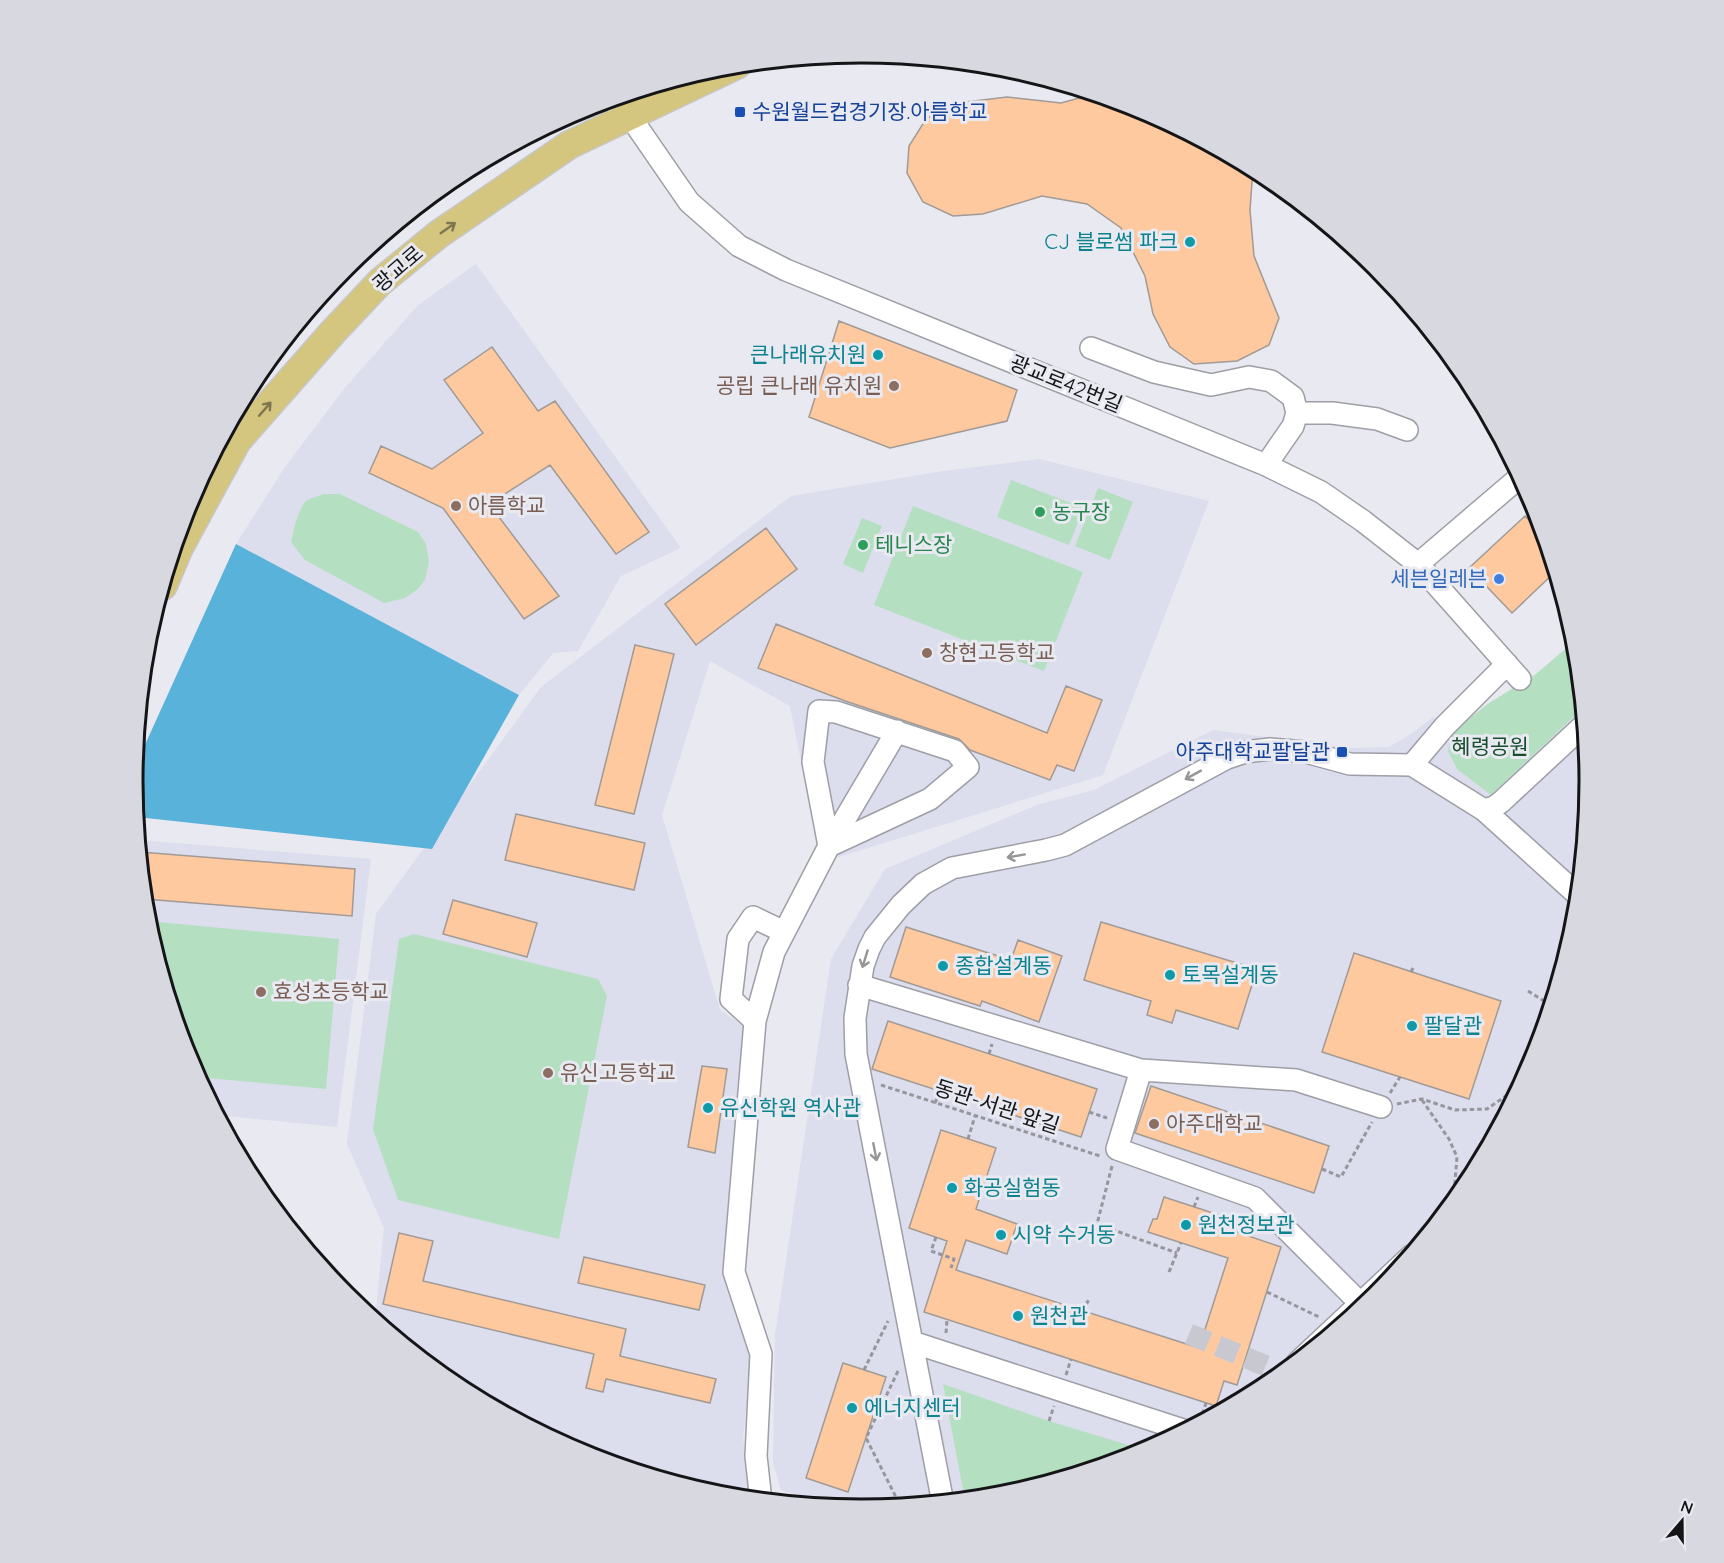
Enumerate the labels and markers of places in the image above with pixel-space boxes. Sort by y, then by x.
place label: 수원월드컵경기장.아름학교 [752,98,988,124]
marker: 수원월드컵경기장.아름학교 [733,105,747,119]
place label: CJ 블로썸 파크 [1044,228,1178,254]
marker: CJ 블로썸 파크 [1183,235,1197,249]
place label: 큰나래유치원 [750,341,866,367]
marker: 큰나래유치원 [871,348,885,362]
place label: 공립 큰나래 유치원 [716,372,882,398]
marker: 공립 큰나래 유치원 [887,379,901,393]
place label: 아름학교 [468,492,545,518]
place label: 농구장 [1052,498,1110,524]
marker: 아름학교 [449,499,463,513]
marker: 농구장 [1033,505,1047,519]
place label: 테니스장 [875,531,952,557]
marker: 테니스장 [856,538,870,552]
place label: 세븐일레븐 [1390,565,1487,591]
marker: 세븐일레븐 [1492,572,1506,586]
place label: 창현고등학교 [939,639,1055,665]
marker: 창현고등학교 [920,646,934,660]
place label: 아주대학교팔달관 [1175,738,1330,764]
marker: 아주대학교팔달관 [1335,745,1349,759]
place label: 종합설계동 [955,952,1052,978]
marker: 종합설계동 [936,959,950,973]
place label: 토목설계동 [1182,961,1279,987]
marker: 토목설계동 [1163,968,1177,982]
place label: 효성초등학교 [273,978,389,1004]
marker: 효성초등학교 [254,985,268,999]
place label: 팔달관 [1424,1012,1482,1038]
marker: 팔달관 [1405,1019,1419,1033]
place label: 유신고등학교 [560,1059,676,1085]
marker: 유신고등학교 [541,1066,555,1080]
place label: 유신학원 역사관 [720,1094,861,1120]
marker: 유신학원 역사관 [701,1101,715,1115]
place label: 아주대학교 [1166,1110,1263,1136]
marker: 아주대학교 [1147,1117,1161,1131]
place label: 화공실험동 [964,1174,1061,1200]
marker: 화공실험동 [945,1181,959,1195]
place label: 원천정보관 [1198,1211,1295,1237]
marker: 원천정보관 [1179,1218,1193,1232]
place label: 시약 수거동 [1013,1221,1115,1247]
marker: 시약 수거동 [994,1228,1008,1242]
place label: 원천관 [1030,1302,1088,1328]
marker: 원천관 [1011,1309,1025,1323]
place label: 에너지센터 [864,1394,961,1420]
marker: 에너지센터 [845,1401,859,1415]

